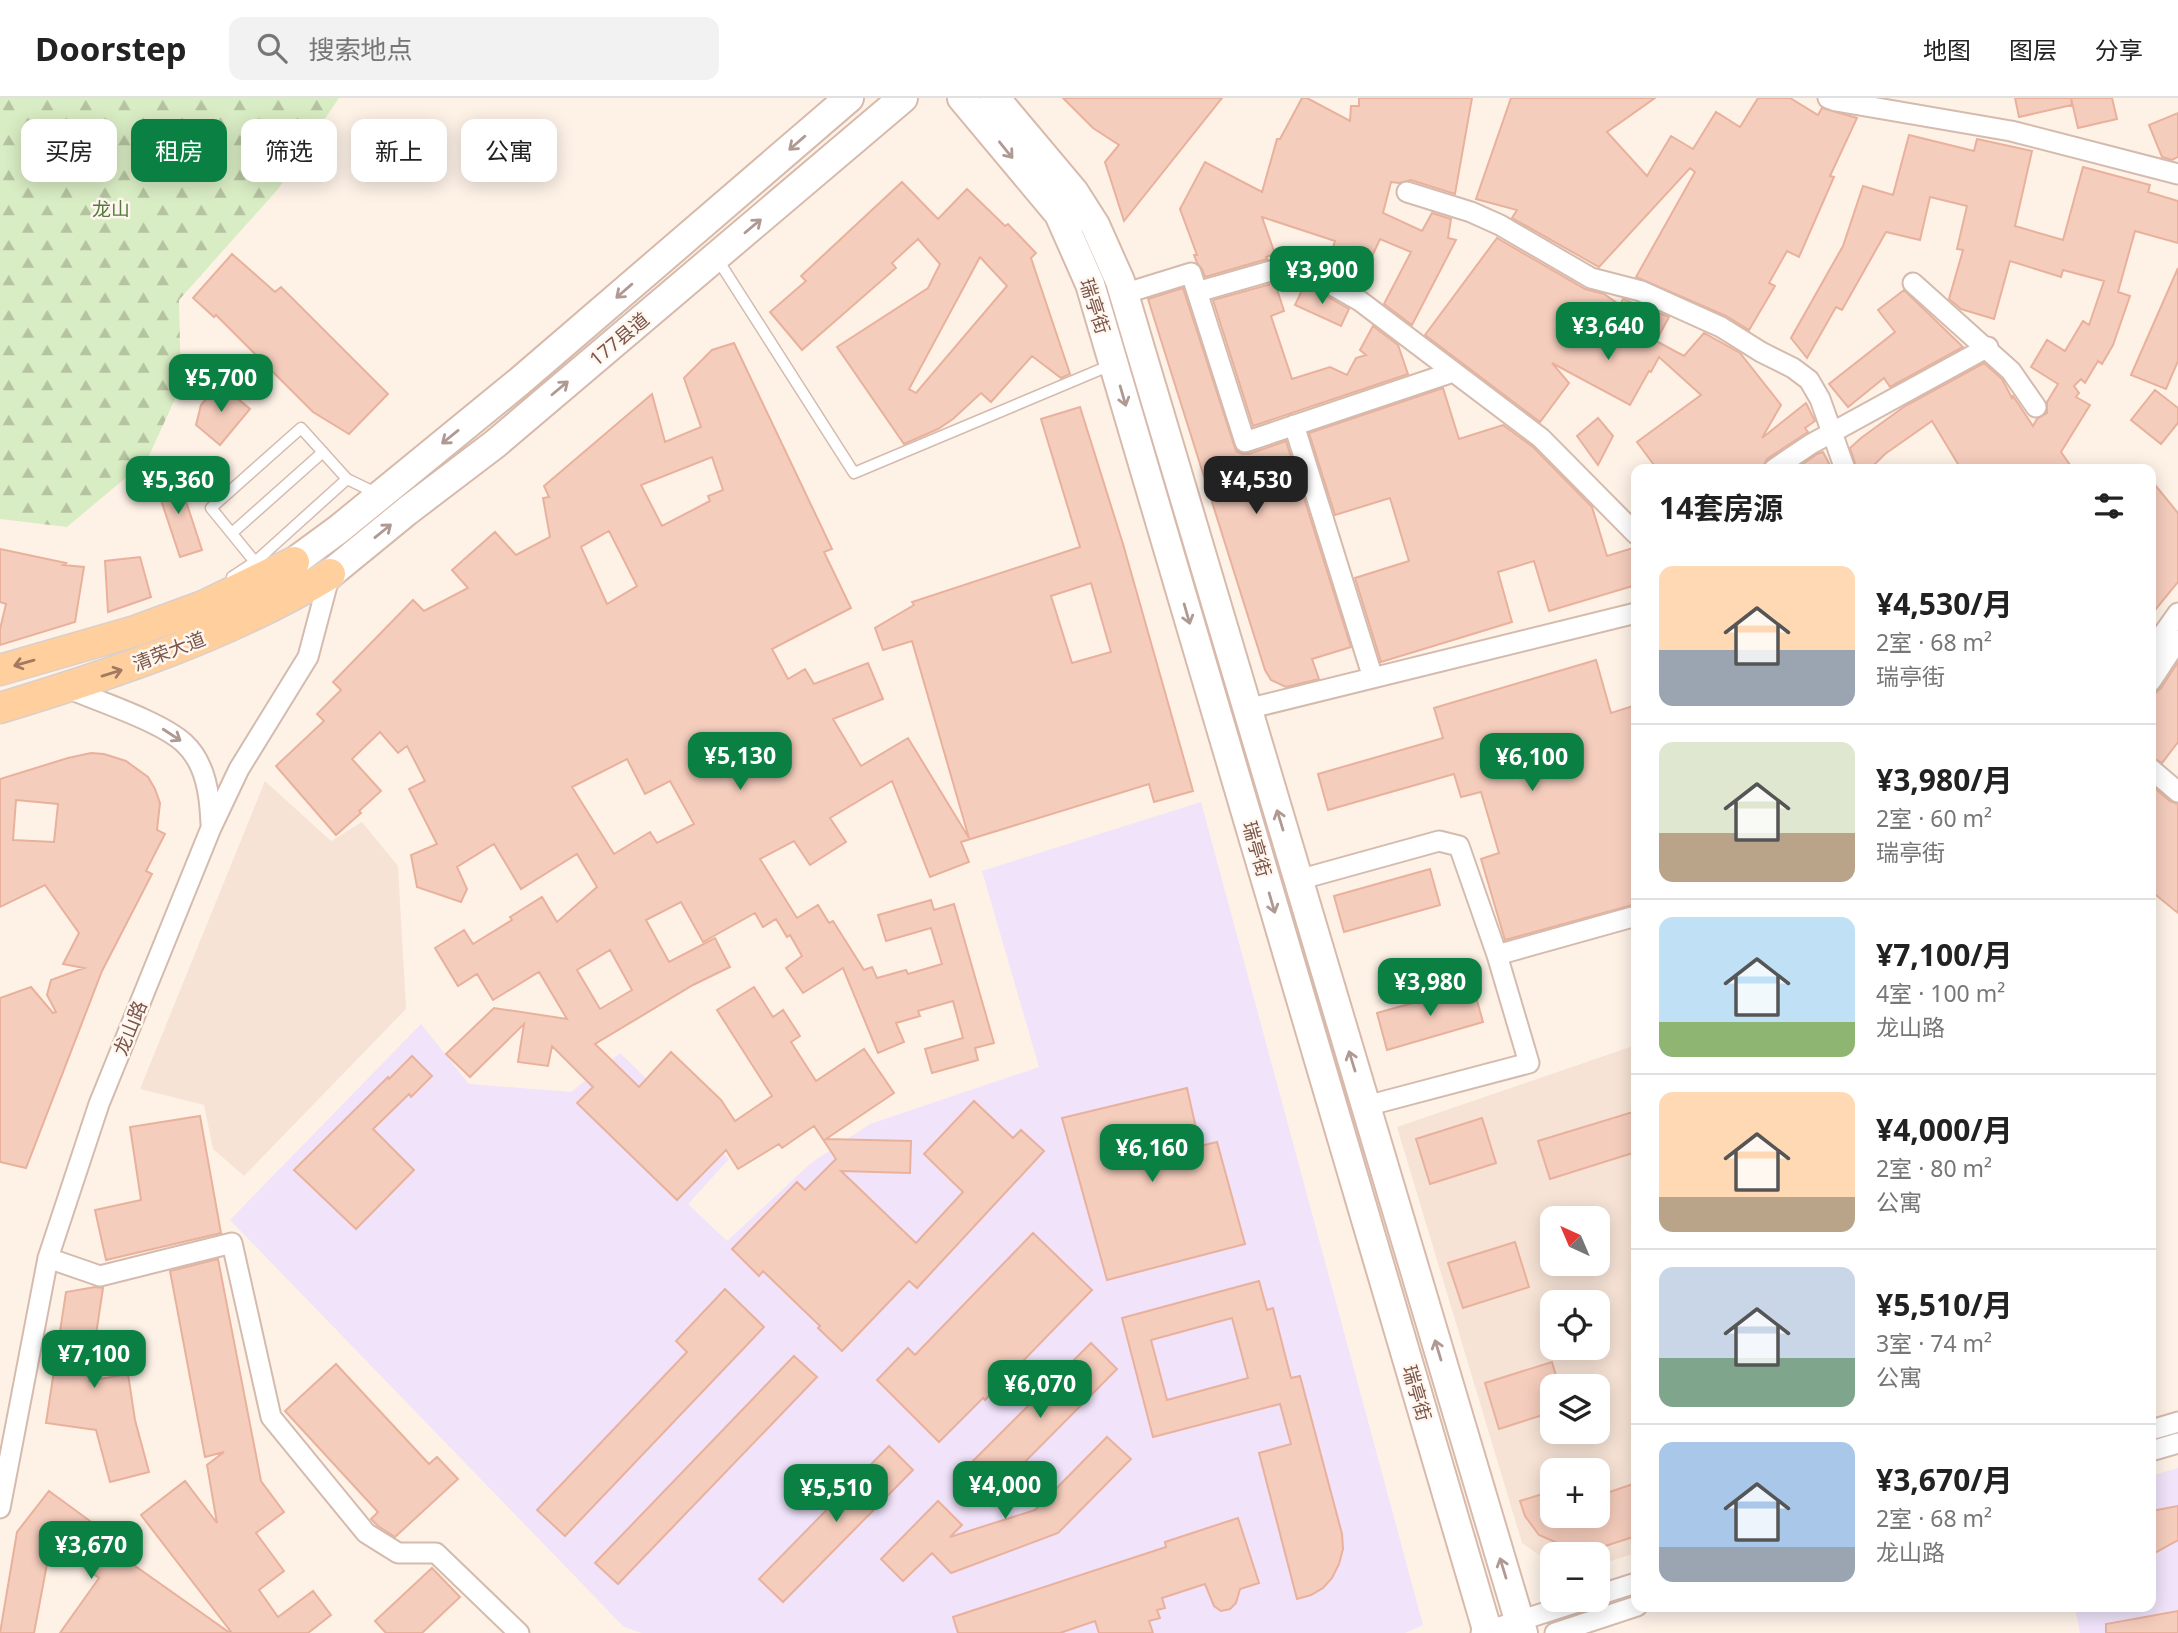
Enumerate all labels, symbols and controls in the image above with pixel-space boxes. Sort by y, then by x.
search box [229,17,719,80]
text: Doorstep [35,26,187,71]
icon: search [253,29,291,67]
text: 搜索地点 [309,31,413,67]
text: 地图 [1923,33,1971,66]
text: 图层 [2009,33,2057,66]
text: 分享 [2095,33,2143,66]
chip: 买房 [21,119,117,182]
chip: 租房 [131,119,227,182]
chip: 筛选 [241,119,337,182]
chip: 新上 [351,119,447,182]
chip: 公寓 [461,119,557,182]
one-way arrow [788,135,806,151]
one-way arrow [998,140,1014,158]
park label: 龙山 [92,196,130,222]
one-way arrow [743,218,761,234]
pin: ¥3,900 [1265,246,1379,306]
text: ¥3,900 [1286,253,1358,285]
street label: 瑞亭街 [1074,275,1116,337]
one-way arrow [616,283,634,299]
pin: ¥3,640 [1551,302,1665,362]
street label: 177县道 [584,306,654,372]
text: ¥3,640 [1572,309,1644,341]
pin: ¥5,700 [164,354,278,414]
text: ¥5,700 [185,361,257,393]
one-way arrow [551,380,569,396]
one-way arrow [1117,384,1130,407]
one-way arrow [441,429,459,445]
pin: ¥5,360 [121,456,235,516]
pin: ¥4,530 [1199,456,1313,516]
text: ¥5,360 [142,463,214,495]
text: ¥4,530 [1220,463,1292,495]
text: 14套房源 [1659,487,1783,528]
icon: filters [2090,487,2128,525]
one-way arrow [373,523,391,538]
text: ¥4,530/月 [1876,583,2013,624]
icon: home [1715,594,1799,678]
one-way arrow [1182,603,1195,625]
street label: 清荣大道 [129,625,209,677]
text: 2室 · 68 m² [1876,626,1992,658]
one-way arrow [13,657,35,670]
text: 瑞亭街 [1876,660,1945,692]
one-way arrow [100,665,122,678]
one-way arrow [162,728,181,743]
pin: ¥5,130 [683,732,797,792]
pin: ¥6,100 [1475,734,1589,793]
text: ¥5,130 [704,739,776,771]
text: ¥6,100 [1496,740,1568,772]
text: ¥3,980/月 [1876,759,2013,800]
icon: home [1715,770,1799,854]
text: 2室 · 60 m² [1876,802,1992,834]
one-way arrow [1273,809,1286,831]
street label: 瑞亭街 [1237,818,1277,880]
text: 瑞亭街 [1876,836,1945,868]
one-way arrow [1267,892,1280,914]
text: ¥7,100/月 [1876,934,2013,975]
icon: home [1715,945,1799,1029]
pin: ¥3,980 [1373,958,1487,1018]
text: ¥3,980 [1394,965,1466,997]
text: 4室 · 100 m² [1876,977,2005,1009]
street label: 龙山路 [107,997,153,1059]
text: 龙山路 [1876,1011,1945,1043]
one-way arrow [1345,1050,1358,1072]
text: ¥4,000/月 [1876,1109,2013,1150]
icon: home [1715,1120,1799,1204]
pin: ¥6,160 [1095,1124,1209,1184]
text: ¥6,160 [1116,1131,1188,1163]
text: 2室 · 80 m² [1876,1152,1992,1184]
text: 公寓 [1876,1186,1922,1218]
north arrow [1540,1206,1610,1276]
map controls [1540,1206,1610,1612]
text: ¥5,510/月 [1876,1284,2013,1325]
button: locate [1540,1290,1610,1360]
icon: home [1715,1295,1799,1379]
text: 3室 · 74 m² [1876,1327,1992,1359]
pin: ¥7,100 [37,1330,151,1390]
text: ¥7,100 [58,1337,130,1369]
one-way arrow [1431,1339,1444,1361]
pin: ¥6,070 [983,1360,1097,1420]
text: 公寓 [1876,1361,1922,1393]
street label: 瑞亭街 [1397,1362,1437,1424]
text: ¥6,070 [1004,1367,1076,1399]
button: layers [1540,1374,1610,1444]
button: + [1540,1458,1610,1528]
text: ¥3,670/月 [1876,1459,2013,1500]
pin: ¥4,000 [948,1462,1062,1521]
pin: ¥5,510 [779,1464,893,1524]
text: ¥4,000 [969,1468,1041,1500]
icon: home [1715,1470,1799,1554]
text: ¥5,510 [800,1471,872,1503]
text: 2室 · 68 m² [1876,1502,1992,1534]
pin: ¥3,670 [34,1522,148,1581]
text: ¥3,670 [55,1528,127,1560]
text: 龙山路 [1876,1536,1945,1568]
button: − [1540,1542,1610,1612]
one-way arrow [1495,1557,1508,1579]

